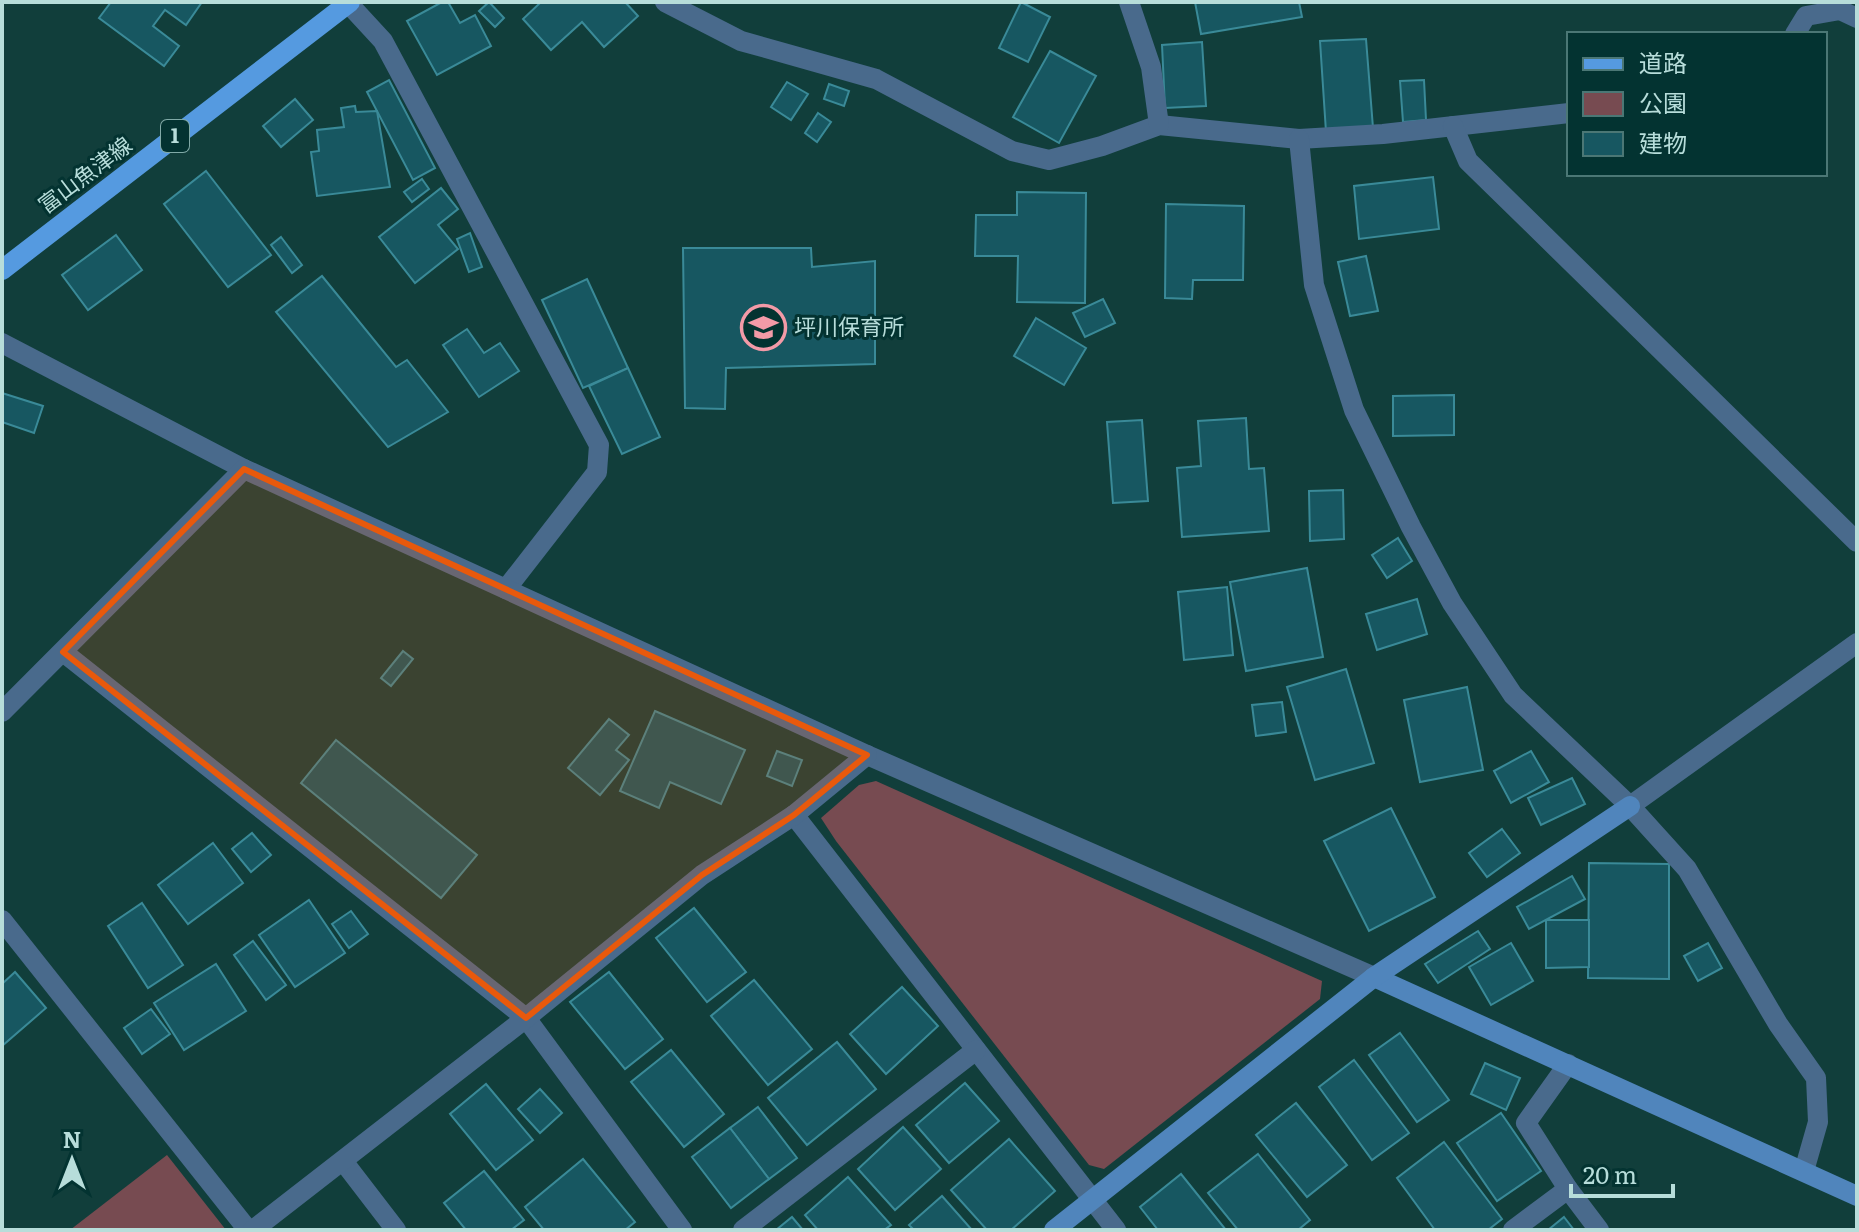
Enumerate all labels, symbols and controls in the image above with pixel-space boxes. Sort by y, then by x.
legend [1567,32,1827,176]
text: 道路 [1639,44,1687,79]
text: 公園 [1639,84,1687,119]
road number: 1 [161,120,189,152]
text: 建物 [1639,124,1687,159]
street label: 富山魚津線 [30,128,138,220]
school or university icon: 坪川保育所 [739,303,787,351]
place label: 坪川保育所 [794,309,904,342]
north arrow [32,1120,112,1200]
text: N [63,1122,81,1155]
scale bar [1571,1148,1673,1198]
text: 20 m [1583,1156,1637,1191]

